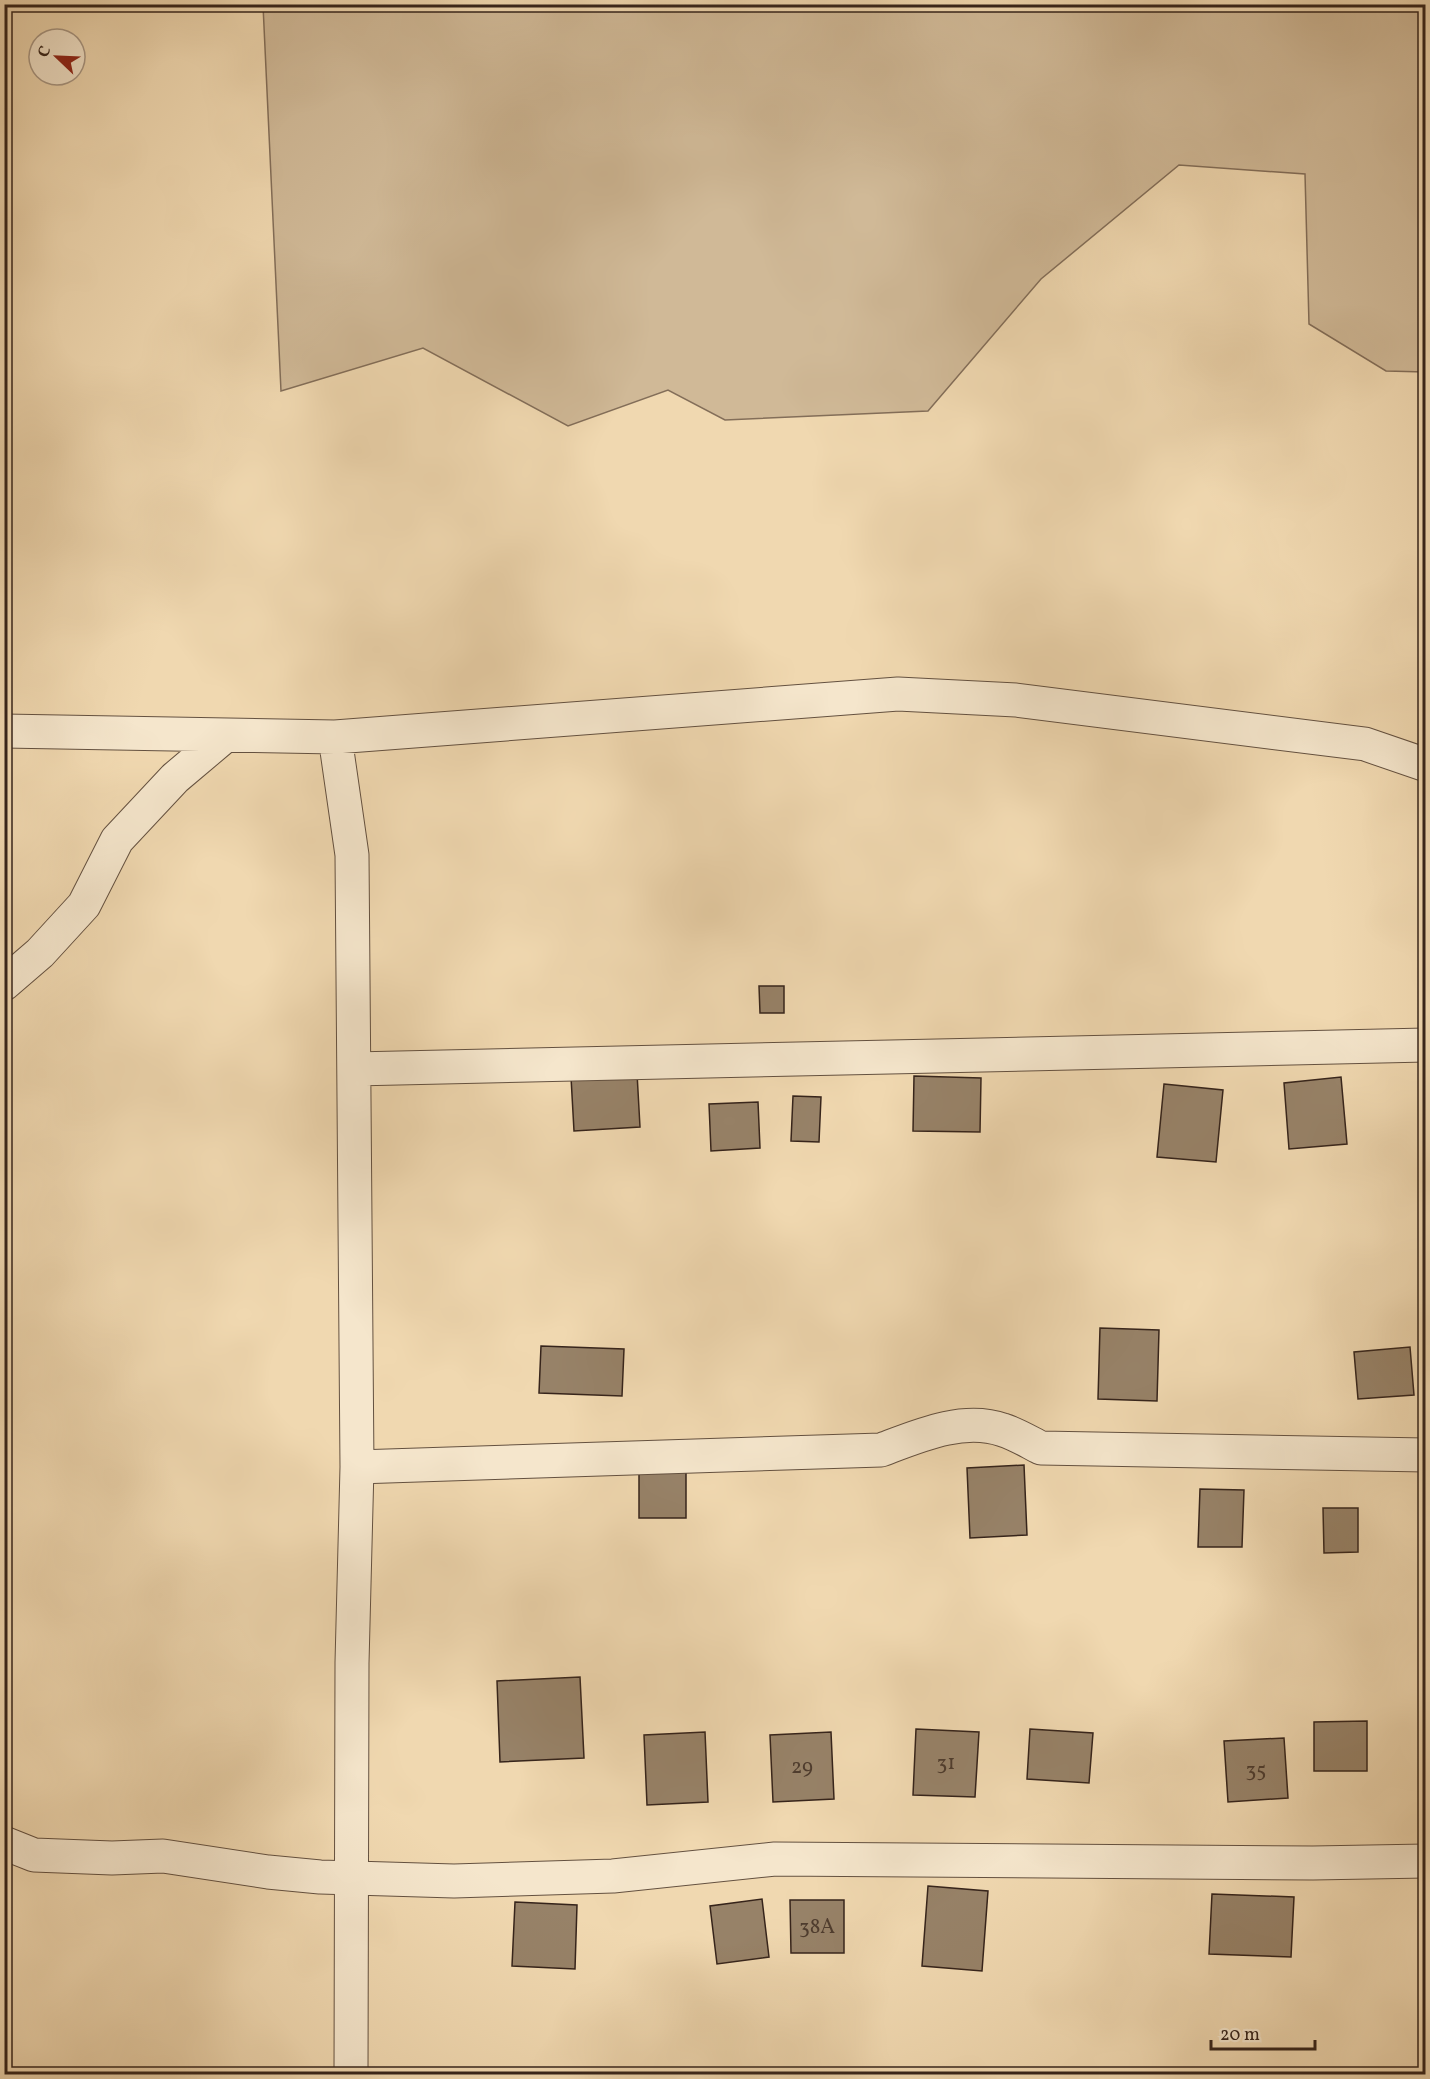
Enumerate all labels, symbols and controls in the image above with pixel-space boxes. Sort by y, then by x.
north arrow [27,27,87,87]
text: С [33,43,57,61]
house number: 31 [937,1749,955,1778]
house number: 29 [791,1753,813,1782]
house number: 35 [1246,1756,1266,1785]
house number: 38А [799,1913,835,1942]
scale bar [1211,2013,1314,2051]
text: 20 m [1220,2023,1260,2048]

